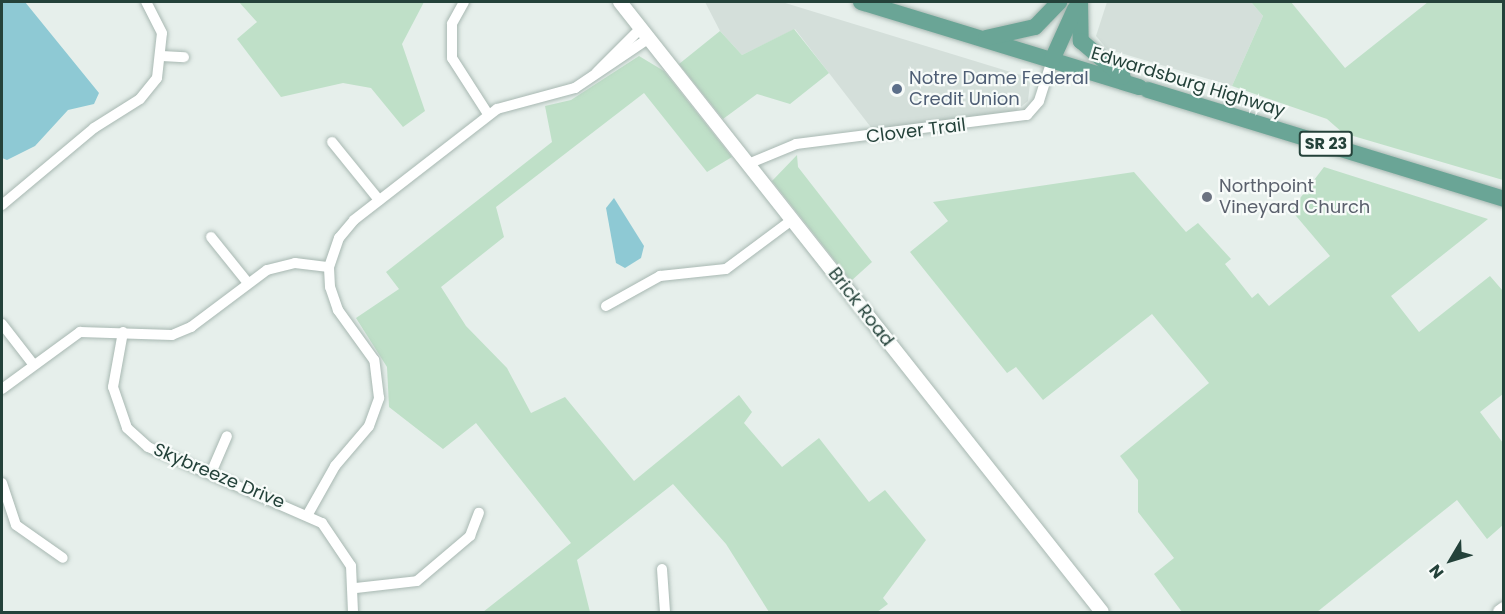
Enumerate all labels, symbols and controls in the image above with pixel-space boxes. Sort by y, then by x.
street label: Edwardsburg Highway [1088,42,1288,122]
place label: Notre Dame Federal Credit Union [909,68,1089,110]
marker: Notre Dame Federal Credit Union [890,82,904,96]
street label: Clover Trail [865,114,967,148]
road number: SR 23 [1298,131,1354,157]
place label: Northpoint Vineyard Church [1219,176,1370,219]
marker: Northpoint Vineyard Church [1200,190,1214,204]
street label: Brick Road [824,263,898,351]
street label: Skybreeze Drive [150,439,288,513]
north arrow [1421,530,1481,590]
text: N [1424,560,1449,583]

